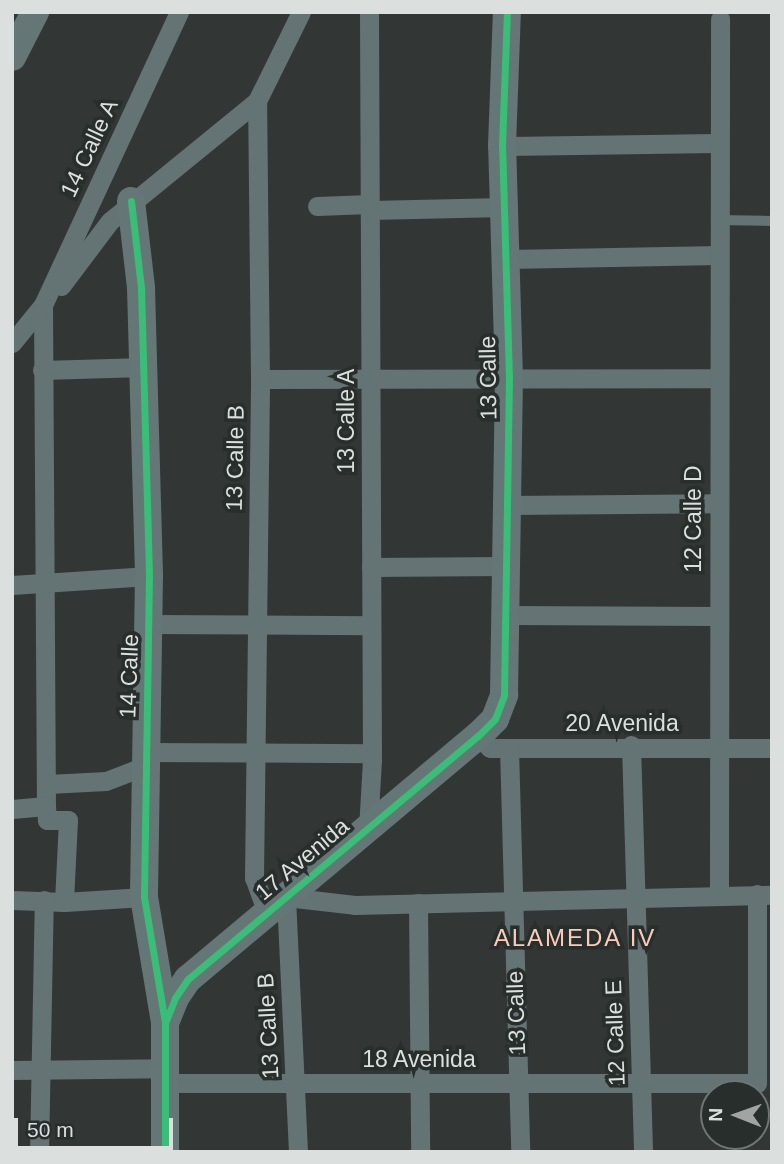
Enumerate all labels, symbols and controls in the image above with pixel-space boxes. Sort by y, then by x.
street label: 14 Calle A [54,94,124,202]
street label: 13 Calle [473,336,503,420]
street label: 13 Calle A [332,368,360,474]
street label: 13 Calle B [220,405,250,511]
street label: 12 Calle D [679,465,707,573]
street label: 14 Calle [114,633,144,719]
street label: 20 Avenida [565,709,679,737]
street label: 17 Avenida [249,812,355,906]
district label: ALAMEDA IV [494,924,656,952]
street label: 13 Calle [501,970,531,1056]
street label: 13 Calle B [251,972,285,1080]
street label: 12 Calle E [599,979,631,1087]
street label: 18 Avenida [362,1045,476,1073]
north arrow [700,1080,770,1150]
scale bar [18,1104,177,1148]
text: N [705,1108,726,1122]
text: 50 m [27,1118,74,1141]

